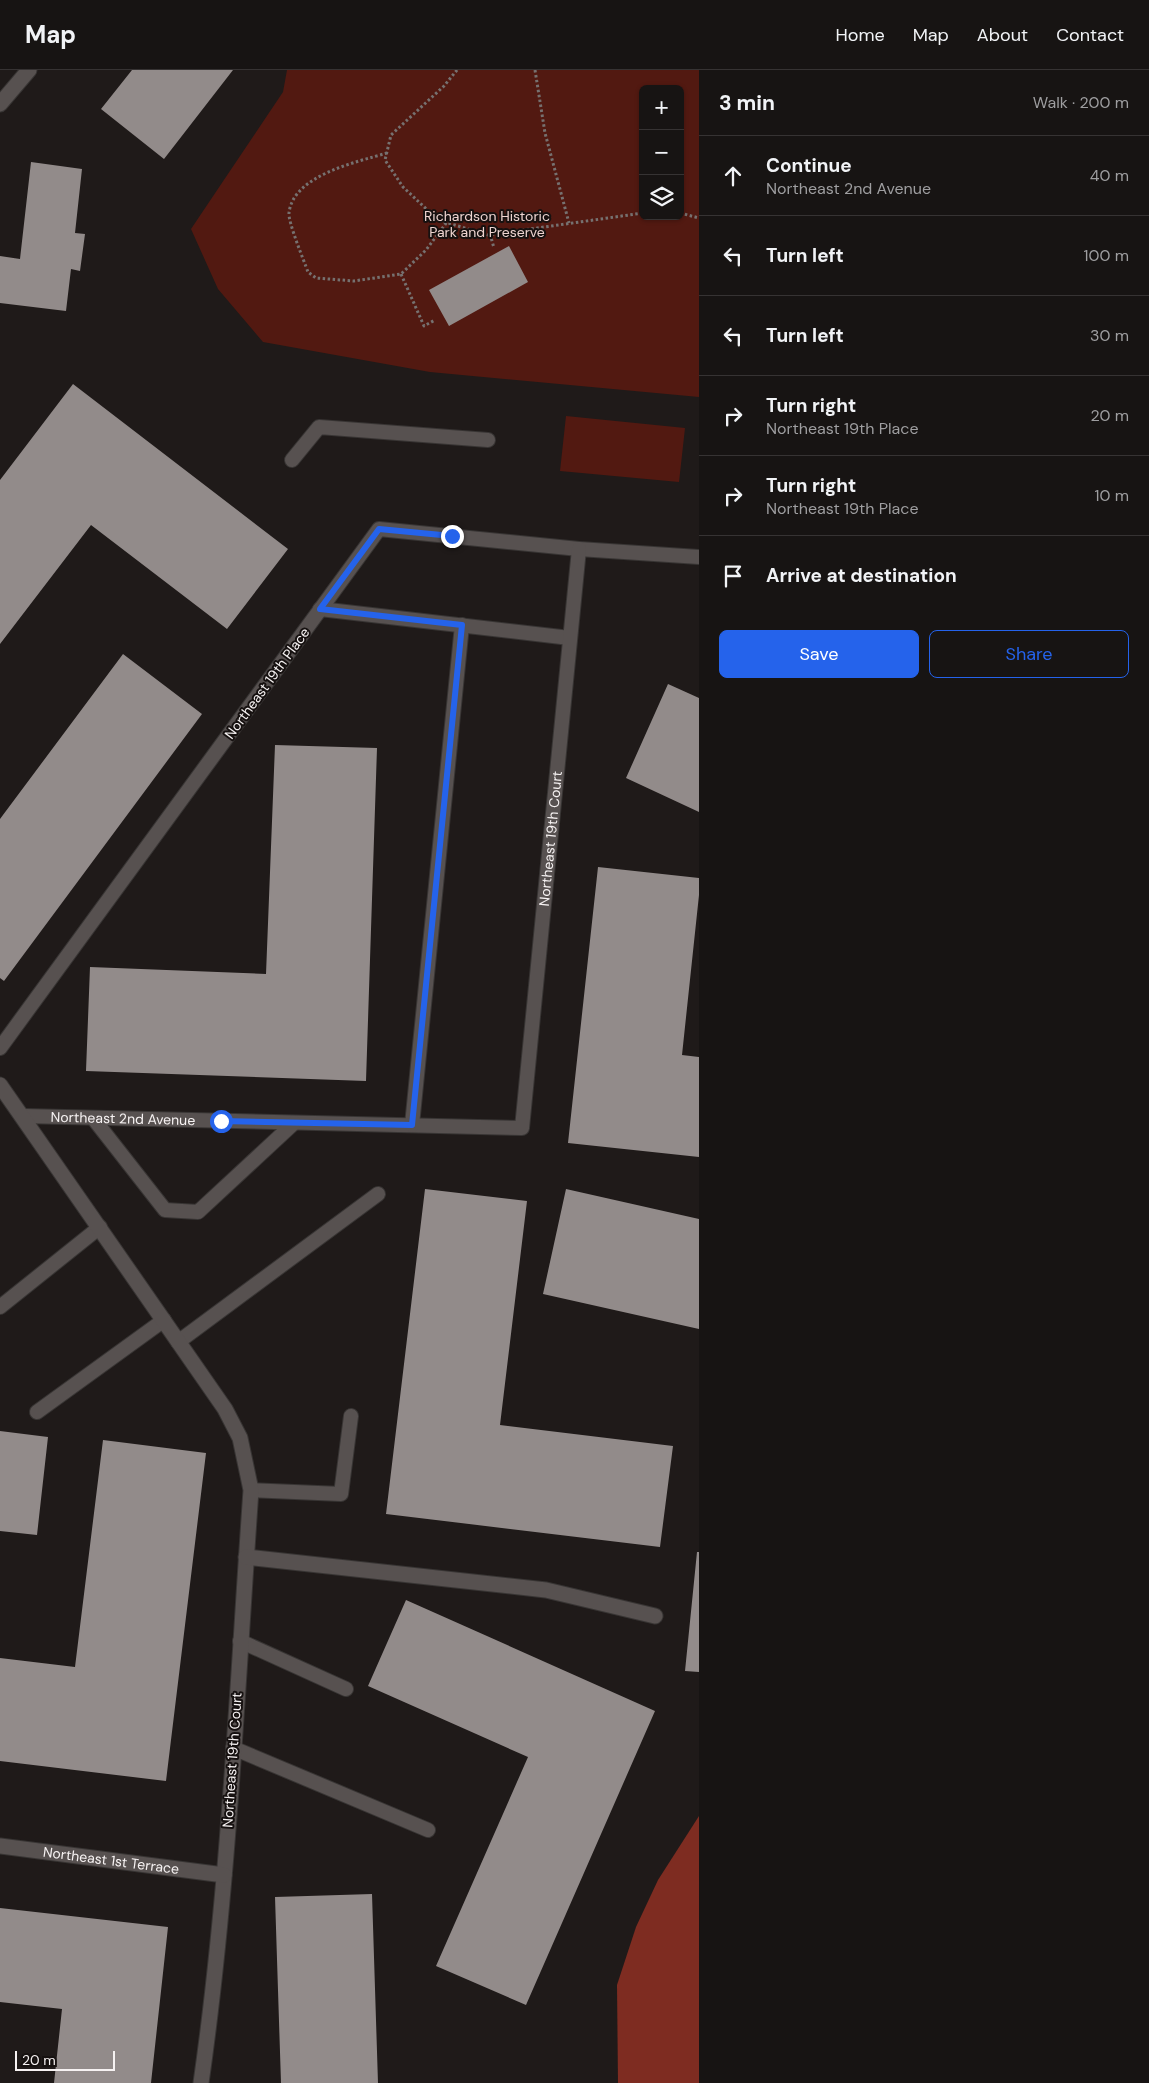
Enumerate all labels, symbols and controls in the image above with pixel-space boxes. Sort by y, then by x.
text: Map [25,19,76,50]
text: Home [835,23,885,47]
text: Map [913,23,949,47]
text: About [977,23,1028,47]
text: Contact [1056,23,1124,47]
map controls [639,85,684,220]
button: + [639,85,684,130]
text: 3 min [719,89,775,117]
text: Walk · 200 m [1033,92,1129,113]
button: − [639,130,684,175]
text: Continue [766,153,852,178]
icon: ahead [719,162,747,190]
text: 40 m [1090,165,1129,186]
button: layers [639,175,684,220]
text: Northeast 2nd Avenue [766,178,931,199]
park label: Richardson Historic Park and Preserve [424,207,550,241]
icon: left [719,242,747,270]
text: Turn left [766,243,844,268]
text: 100 m [1084,245,1129,266]
icon: left [719,322,747,350]
text: Turn left [766,323,844,348]
text: 30 m [1090,325,1129,346]
text: Turn right [766,393,856,418]
icon: right [719,402,747,430]
text: 20 m [1090,405,1129,426]
text: Northeast 19th Place [766,418,919,439]
text: Turn right [766,473,856,498]
icon: right [719,482,747,510]
text: 10 m [1095,485,1129,506]
text: Northeast 19th Place [766,498,919,519]
route end [441,525,464,548]
icon: arrive [719,562,747,590]
text: Arrive at destination [766,563,957,588]
street label: Northeast 19th Place [221,624,314,742]
button: Save [719,630,919,678]
button: Share [929,630,1129,678]
street label: Northeast 19th Court [535,770,566,907]
street label: Northeast 2nd Avenue [51,1108,195,1129]
route start [210,1110,233,1133]
street label: Northeast 19th Court [218,1692,246,1828]
street label: Northeast 1st Terrace [42,1843,180,1878]
scale bar [15,2048,115,2071]
text: 20 m [22,2051,56,2069]

